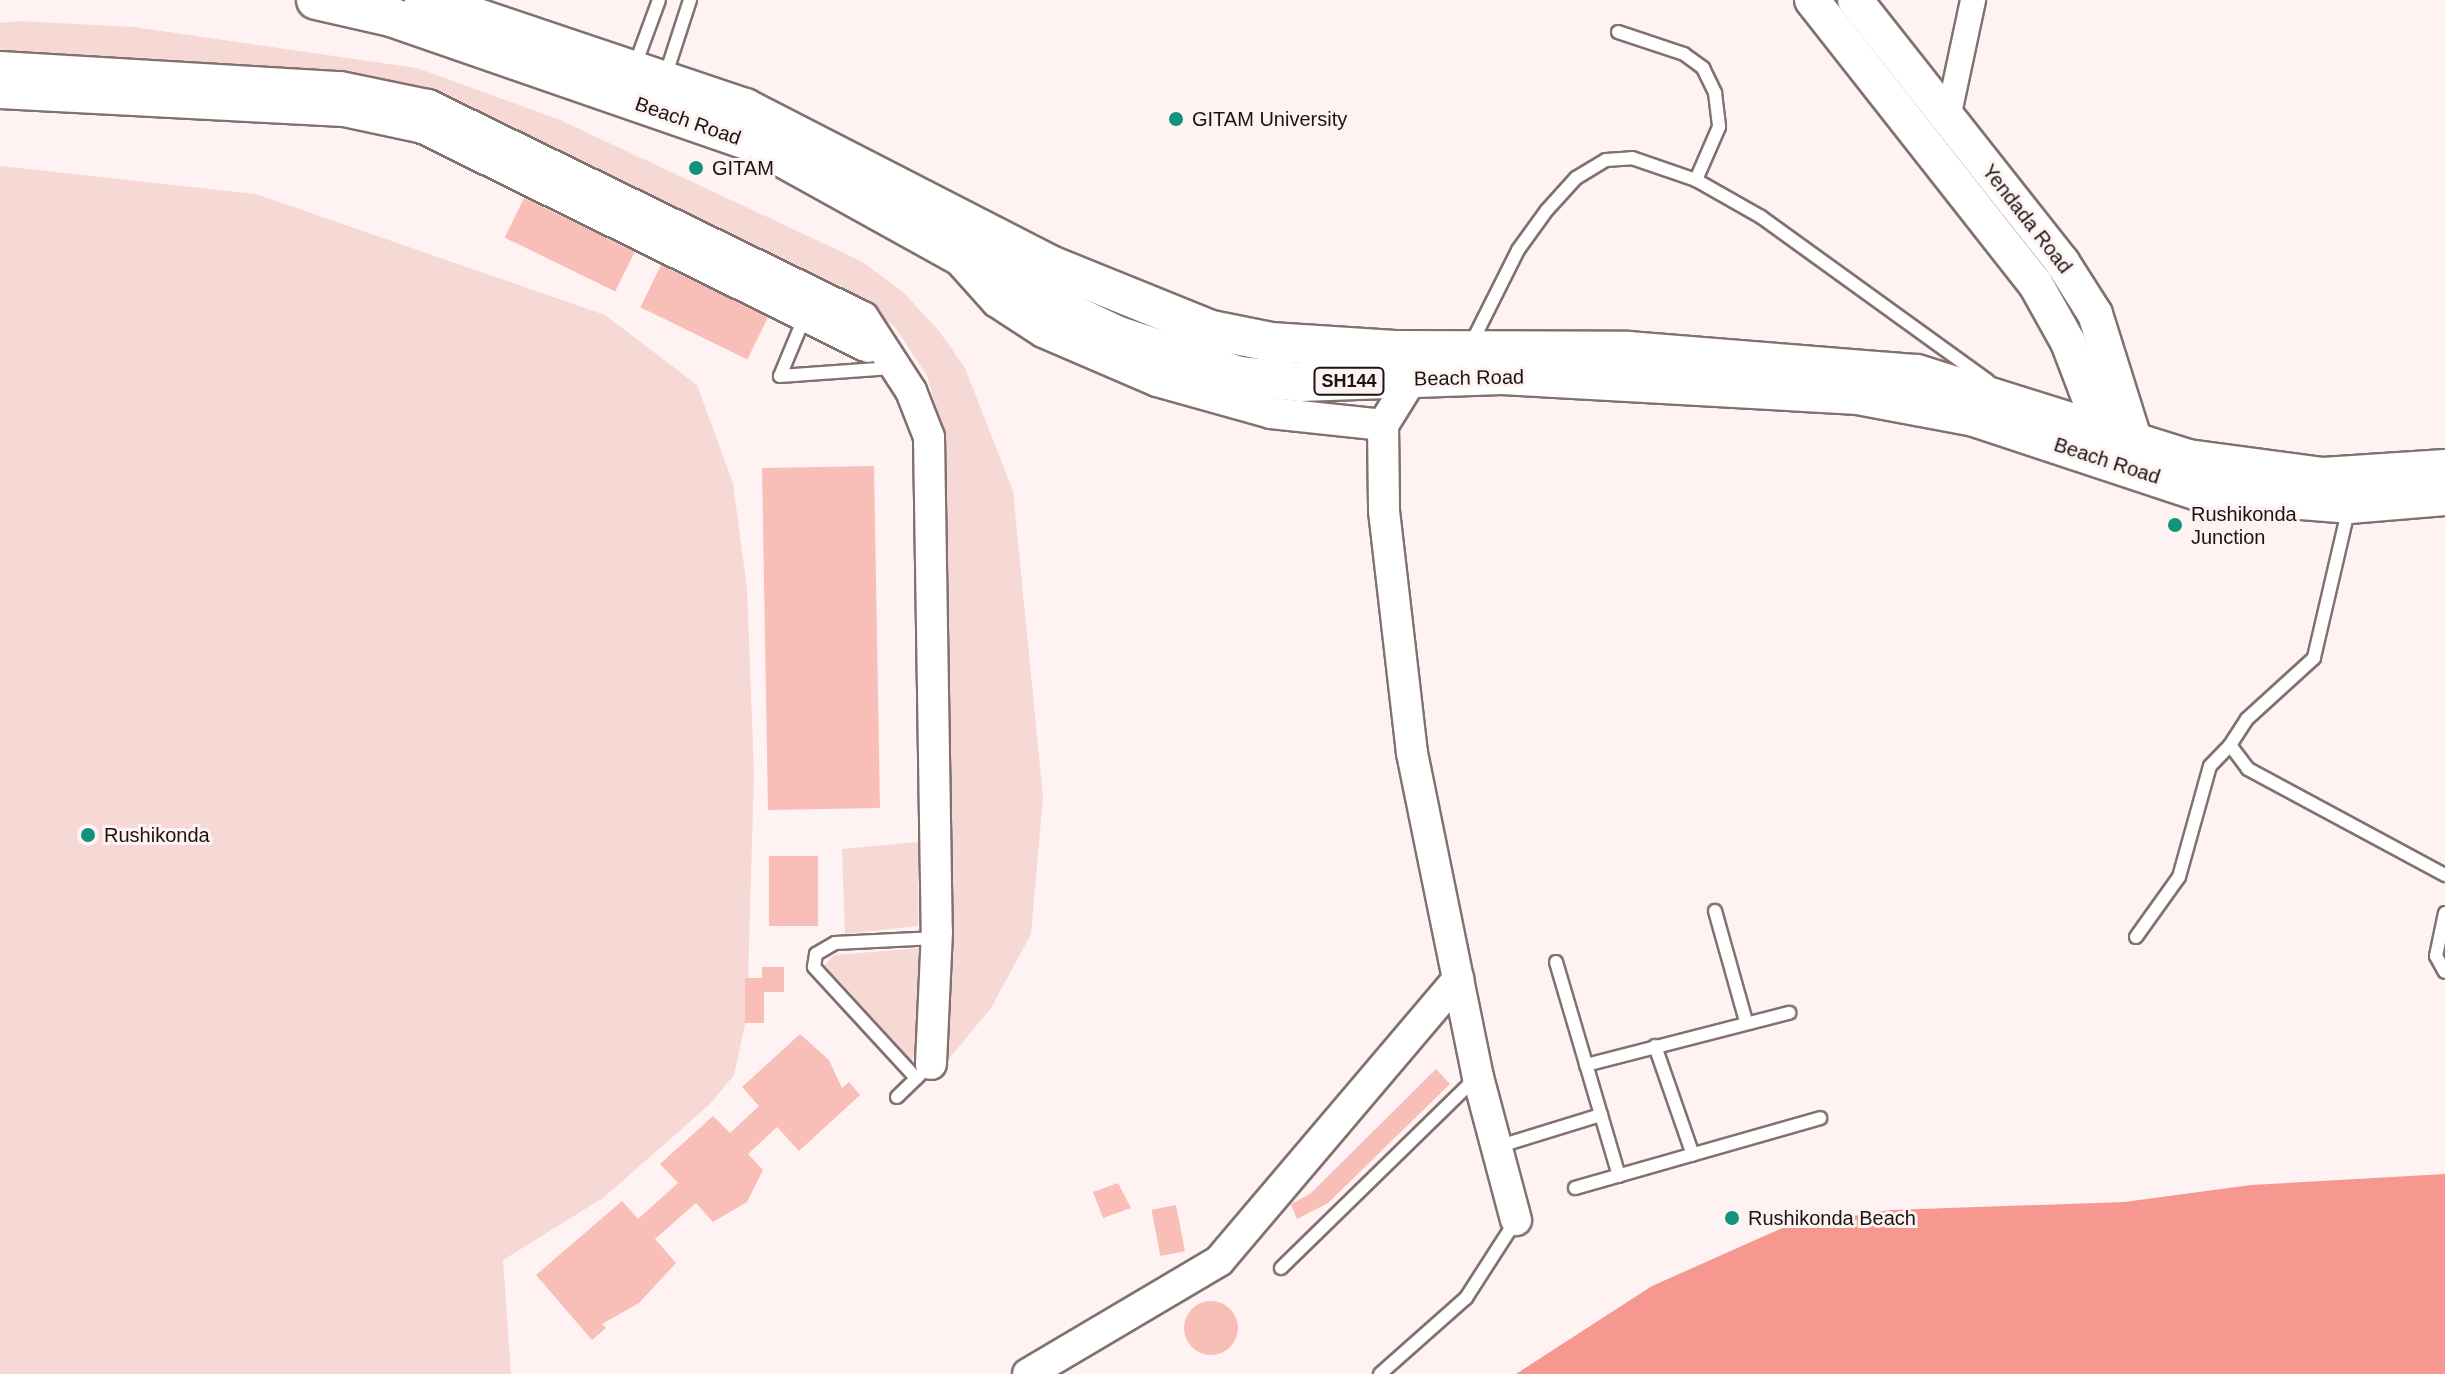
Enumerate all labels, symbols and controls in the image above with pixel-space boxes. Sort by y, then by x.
street label: Beach Road [632,92,744,150]
place label: GITAM University [1192,107,1347,131]
marker: GITAM University [1167,110,1185,128]
place label: GITAM [712,156,774,180]
marker: GITAM [687,159,705,177]
street label: Yendada Road [1977,160,2077,278]
street label: Beach Road [1414,365,1524,391]
road number: SH144 [1313,367,1385,395]
street label: Beach Road [2051,433,2163,489]
place label: Rushikonda Junction [2191,502,2297,549]
marker: Rushikonda Junction [2166,516,2184,534]
place label: Rushikonda [104,823,210,847]
marker: Rushikonda [79,826,97,844]
place label: Rushikonda Beach [1748,1206,1916,1230]
marker: Rushikonda Beach [1723,1209,1741,1227]

